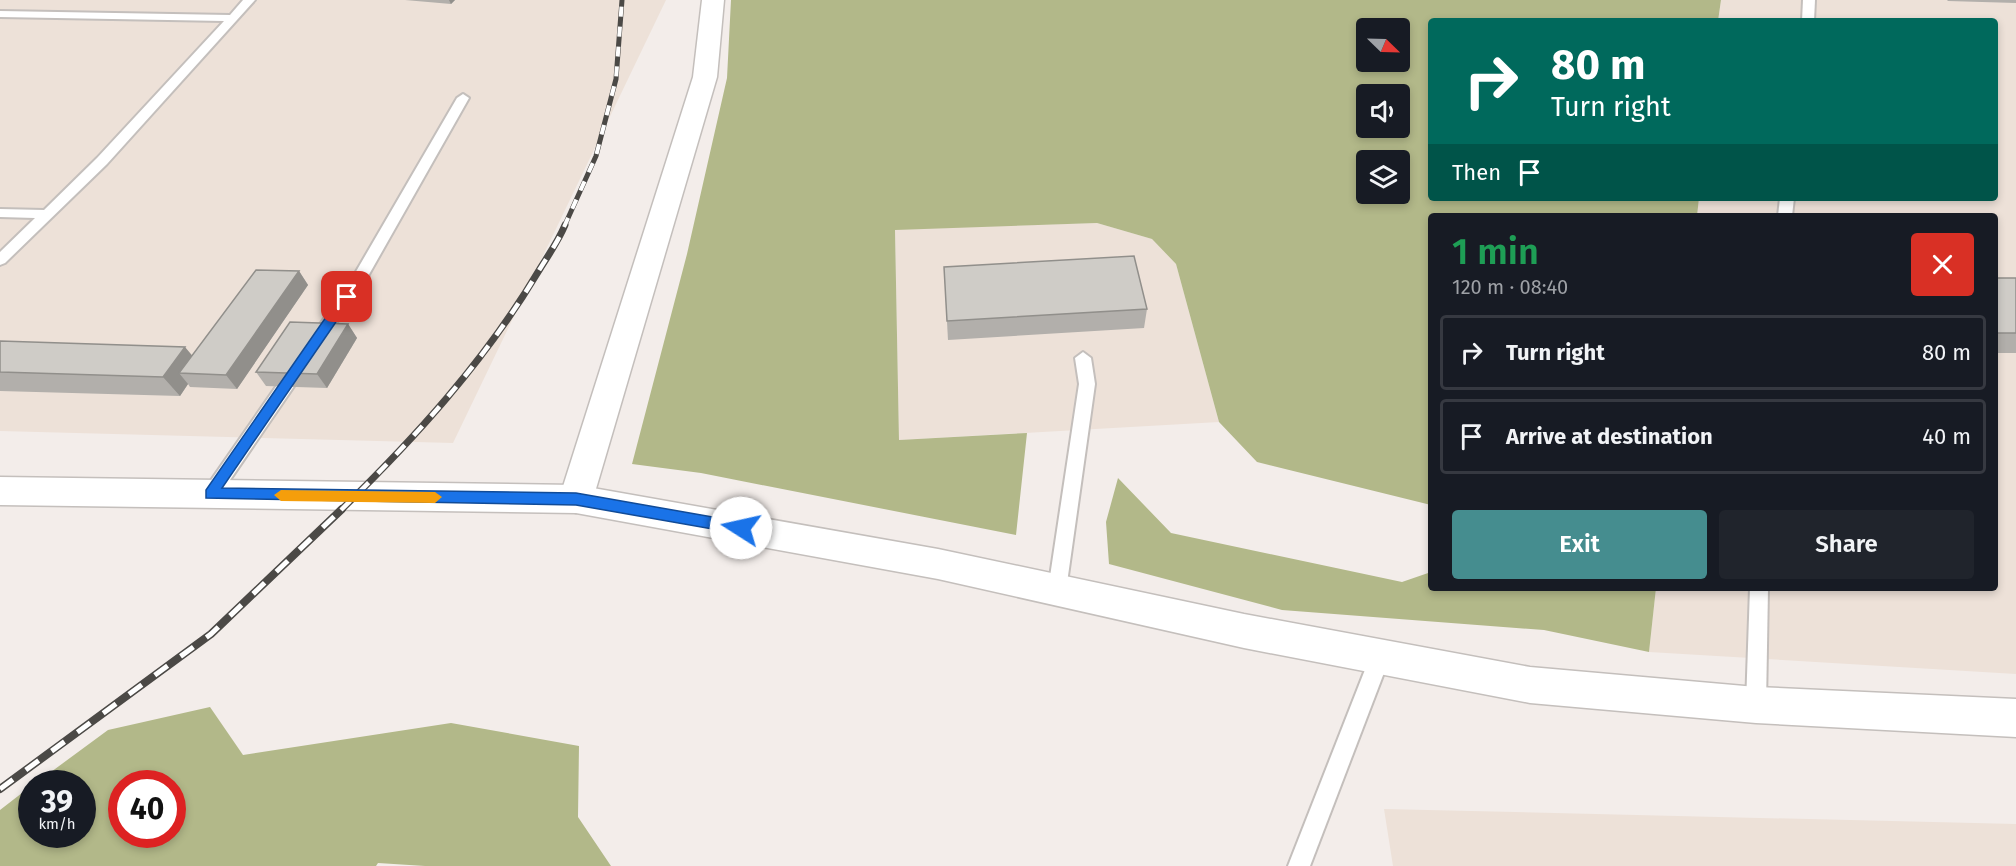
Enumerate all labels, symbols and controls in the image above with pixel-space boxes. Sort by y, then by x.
north arrow [1356,18,1410,72]
map controls [1356,18,1410,204]
text: 80 m [1551,40,1645,90]
icon: right [1452,42,1530,120]
button: sound [1356,84,1410,138]
text: Turn right [1551,91,1671,123]
button: layers [1356,150,1410,204]
icon: arrive [1513,156,1546,189]
text: Then [1452,159,1501,186]
text: 1 min [1452,230,1539,274]
button: close [1911,233,1974,296]
pin [321,271,372,322]
text: 120 m · 08:40 [1452,275,1568,299]
icon: arrive [330,280,363,313]
icon: right [1455,336,1488,369]
text: Turn right [1506,339,1605,366]
text: 80 m [1922,339,1971,366]
icon: arrive [1455,420,1488,453]
text: Arrive at destination [1506,423,1713,450]
text: 40 m [1922,423,1971,450]
position arrow [709,496,773,560]
button: Exit [1452,510,1707,579]
button: Share [1719,510,1974,579]
speed limit sign: 40 [108,770,186,848]
text: 39 [41,784,73,820]
text: km/h [38,815,76,833]

